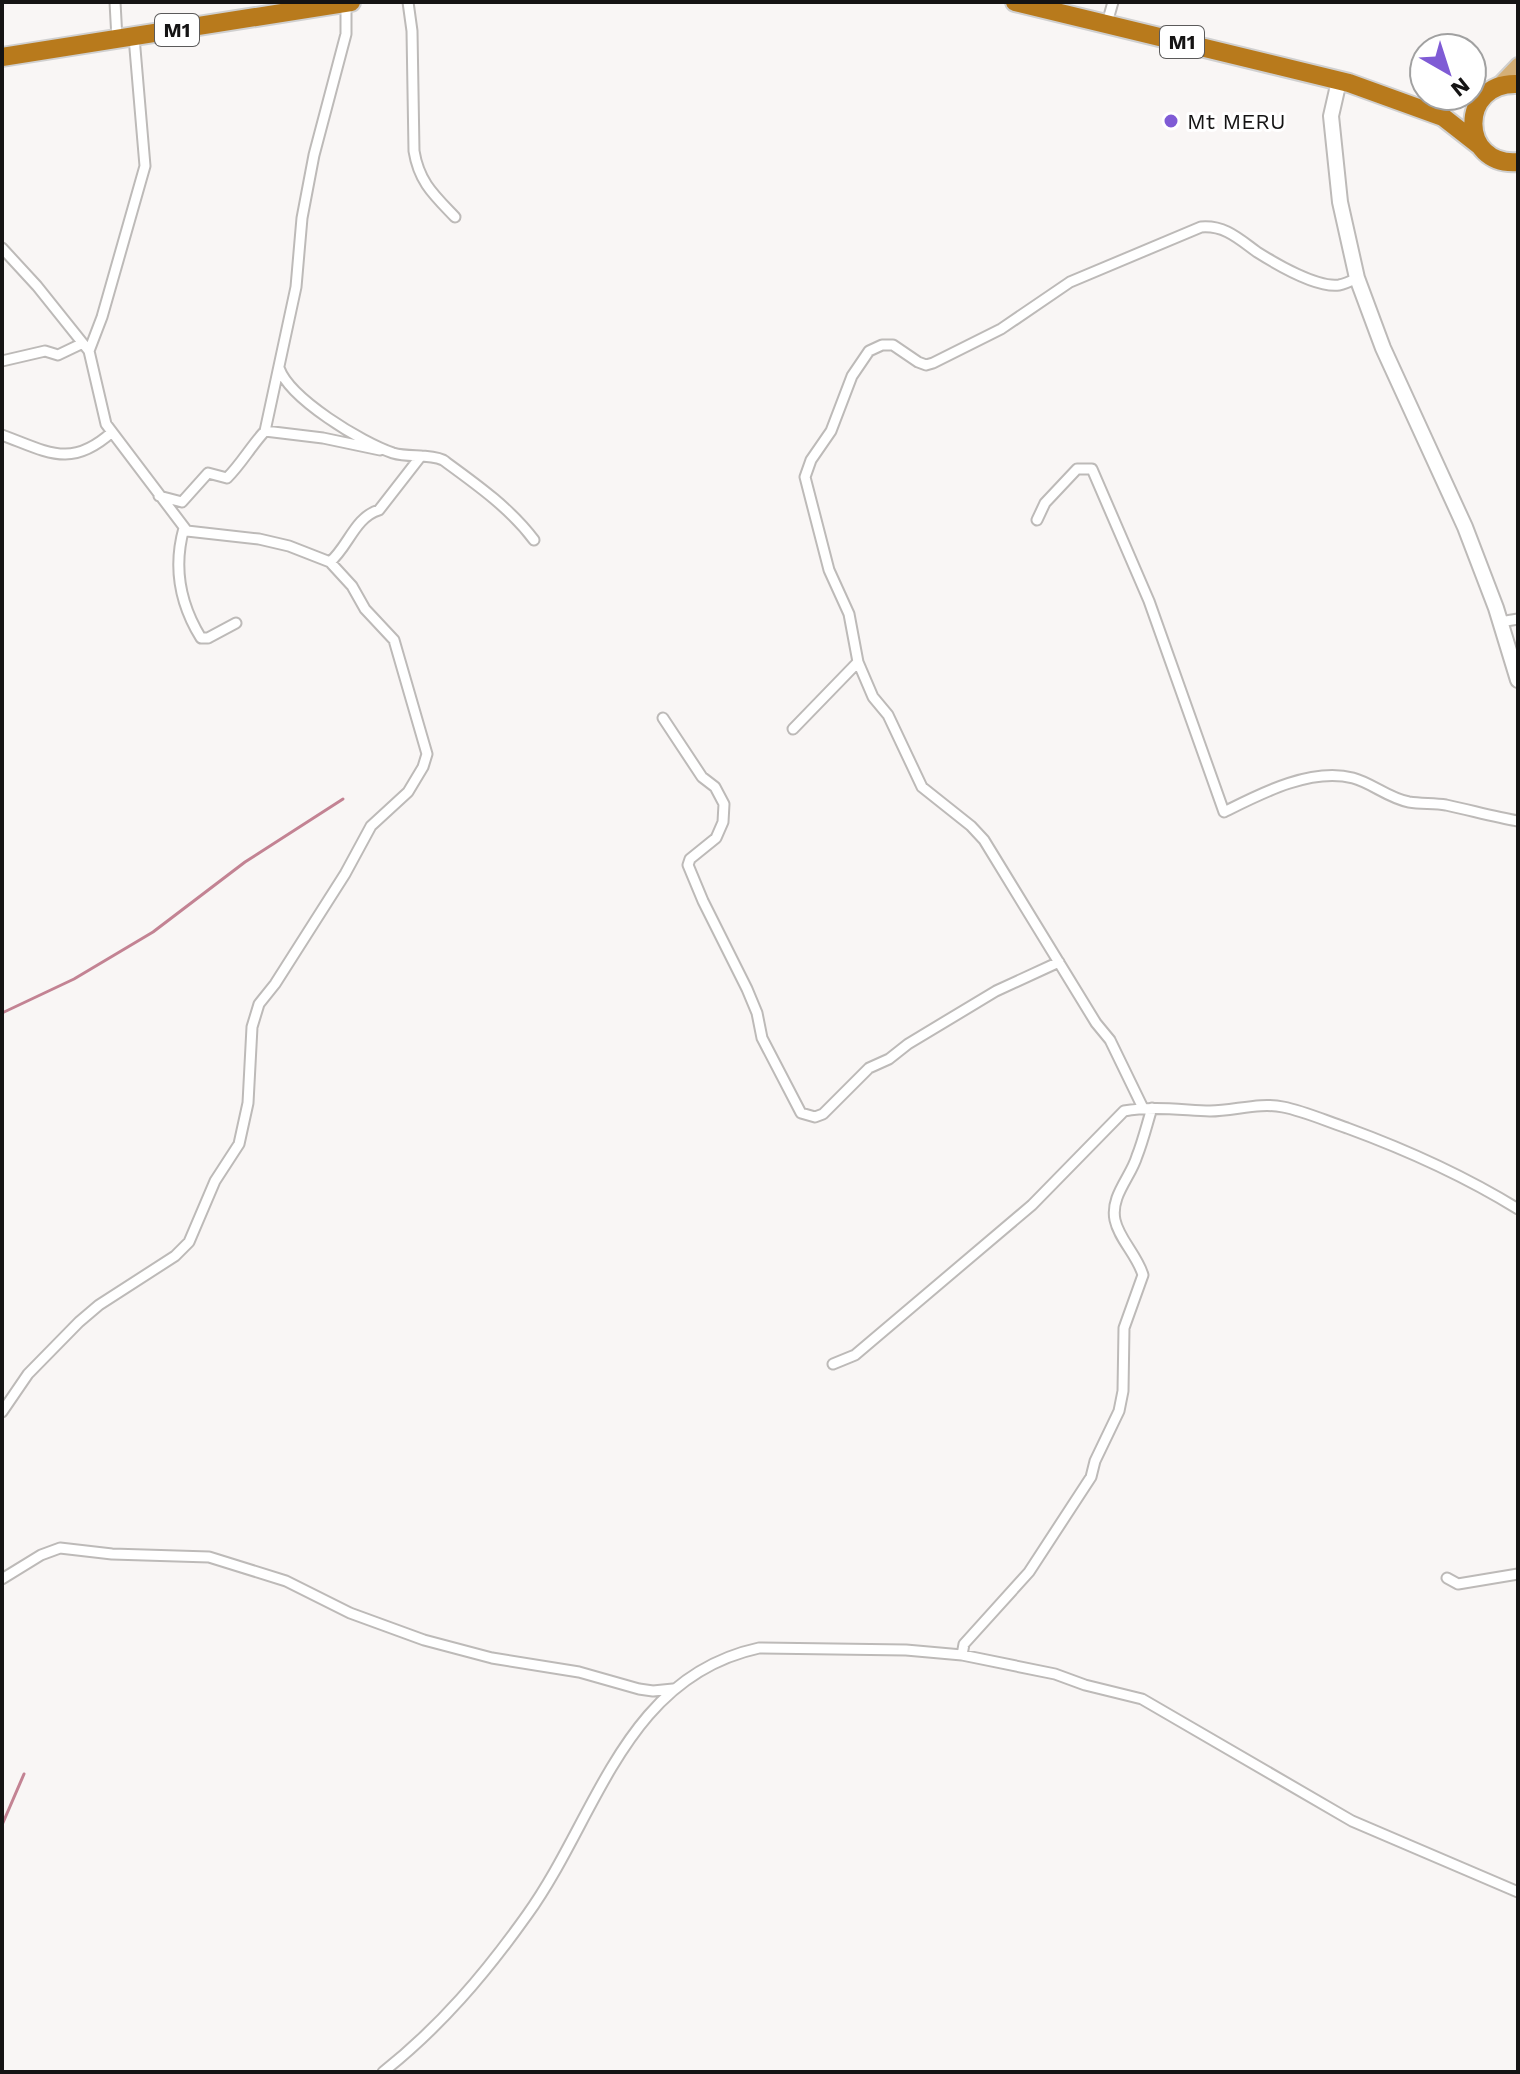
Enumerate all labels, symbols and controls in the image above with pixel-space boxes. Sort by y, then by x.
road number: M1 [155,14,199,46]
road number: M1 [1160,26,1204,58]
north arrow [1408,32,1488,112]
text: N [1446,72,1474,102]
place label: Mt MERU [1187,109,1286,134]
marker: Mt MERU [1162,112,1180,130]

